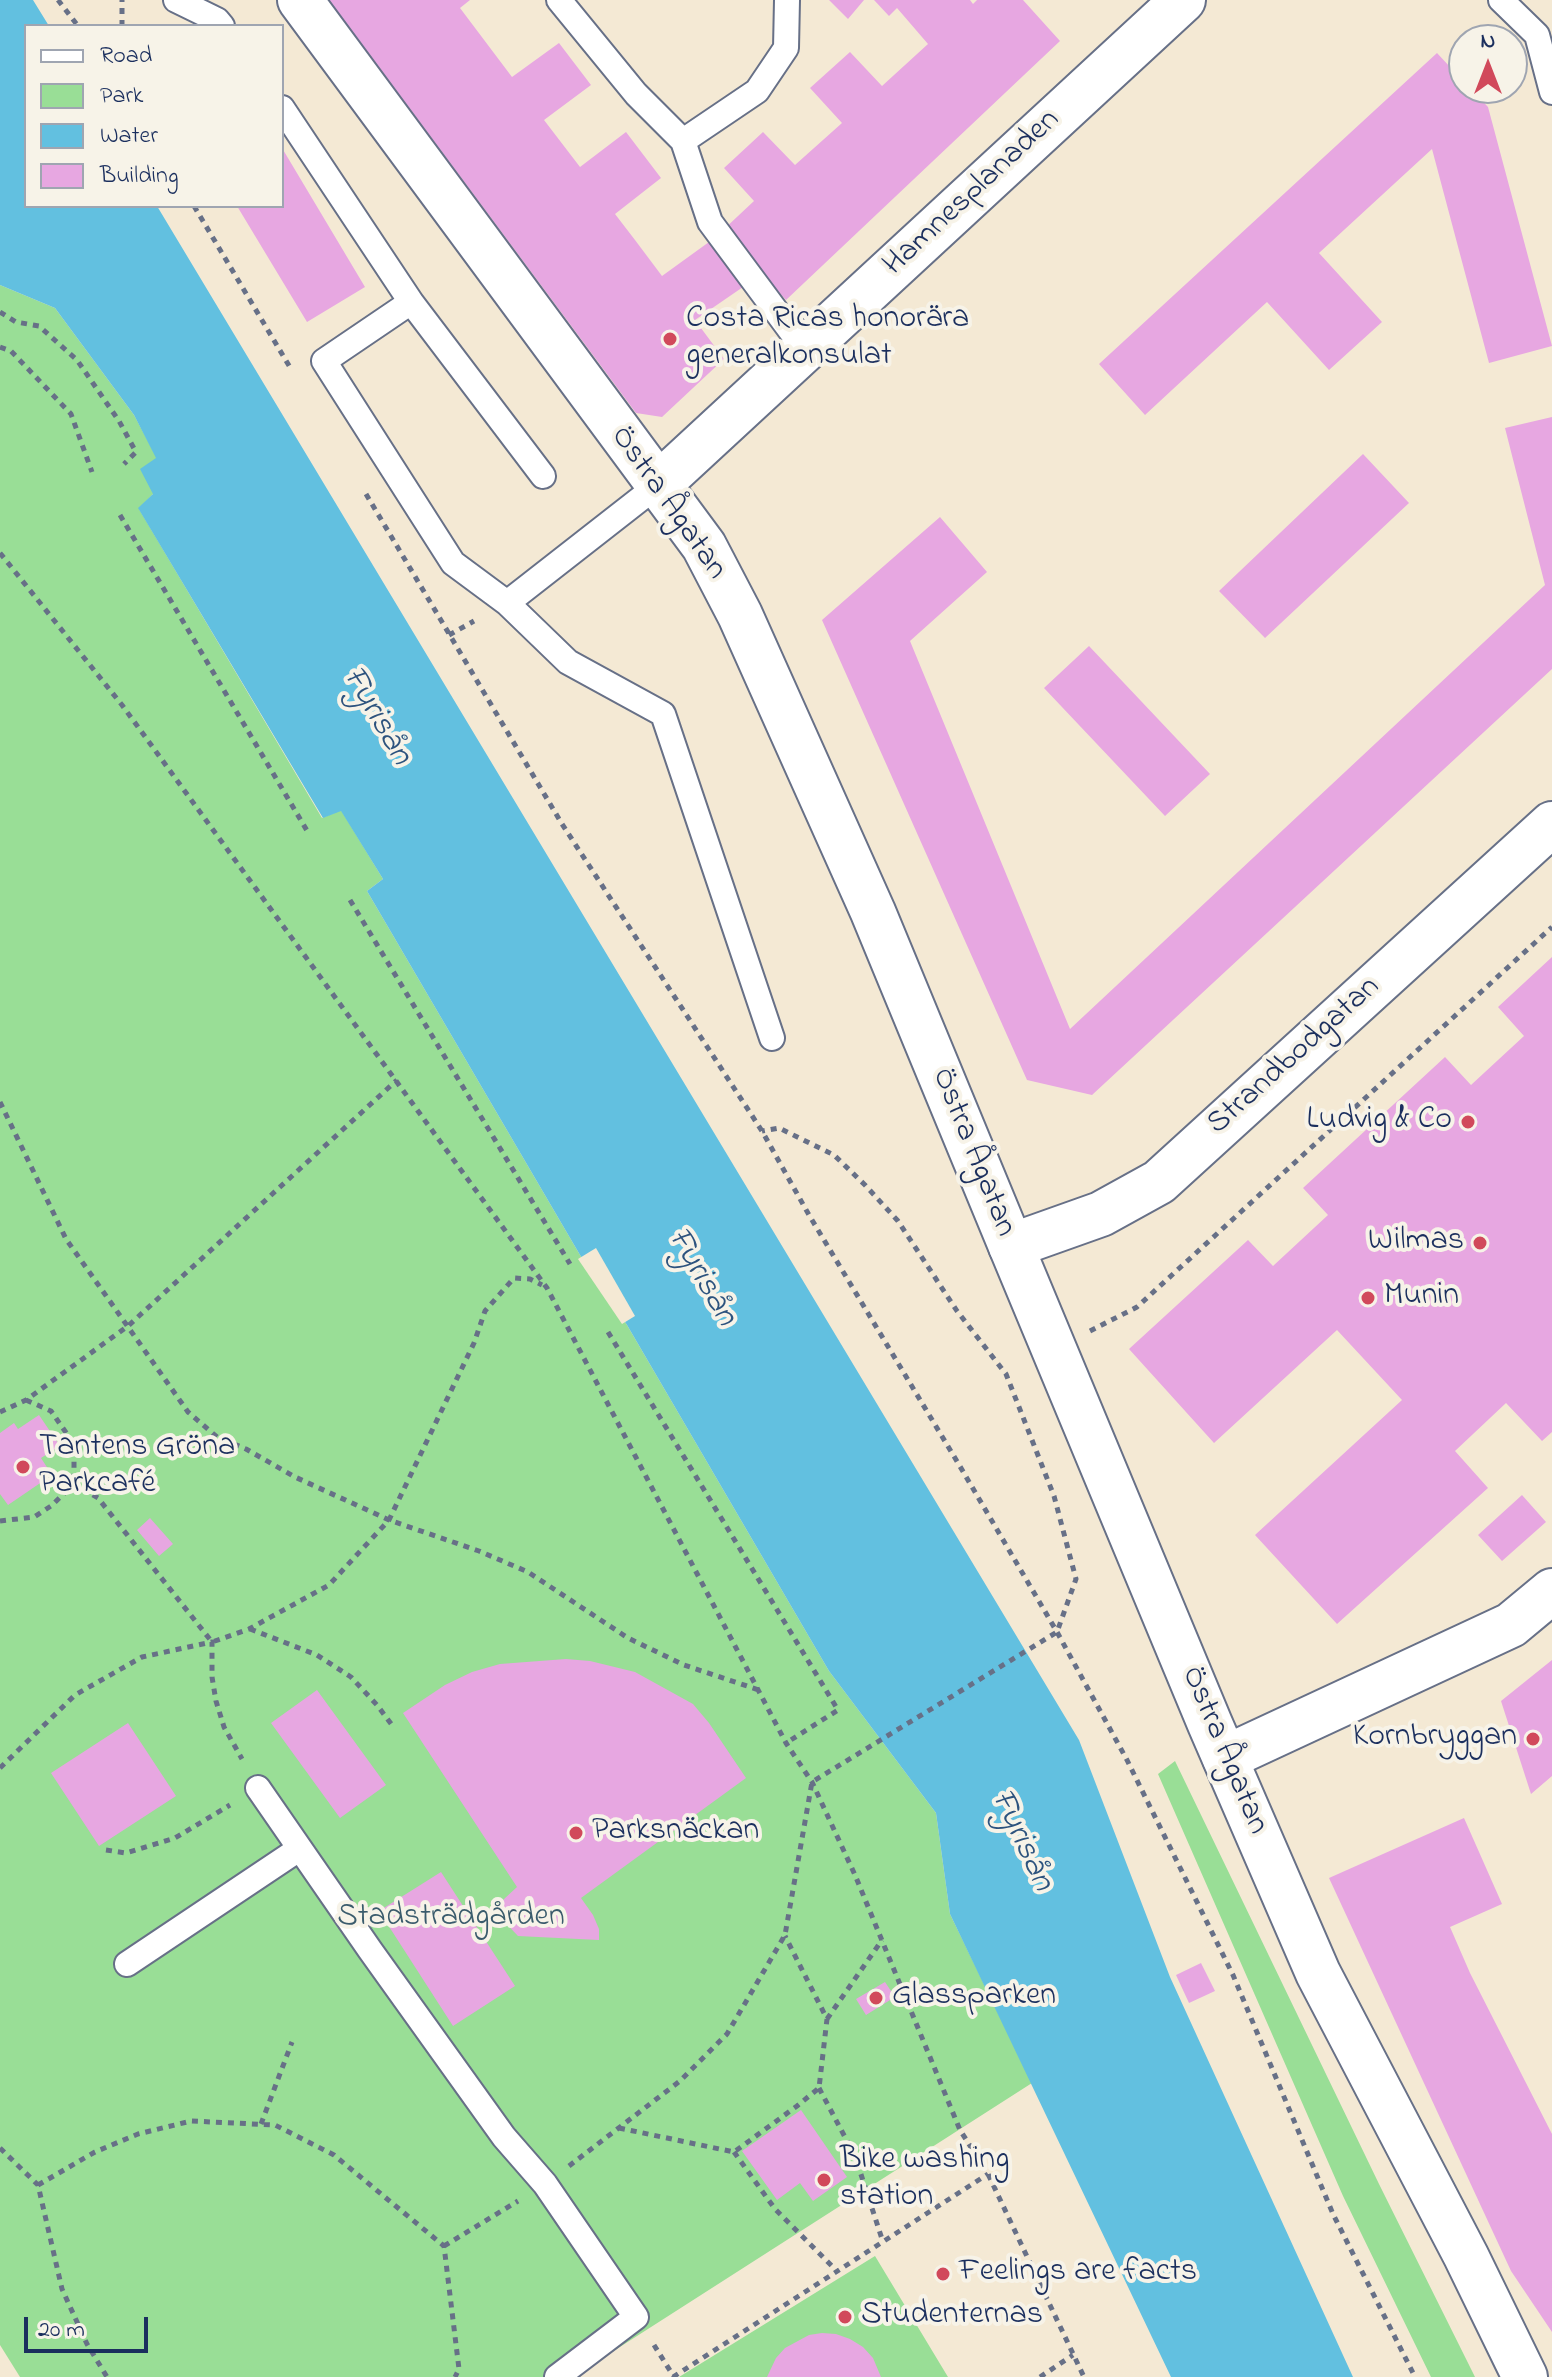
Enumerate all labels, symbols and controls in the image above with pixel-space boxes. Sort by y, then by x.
legend [24,24,284,208]
north arrow [1448,24,1528,104]
text: N [1481,26,1495,58]
text: Road [100,39,152,74]
text: Park [100,79,143,114]
street label: Hamnesplanaden [877,102,1069,286]
text: Water [100,119,158,154]
text: Building [100,159,179,194]
place label: Costa Ricas honorära generalkonsulat [686,302,969,377]
marker: Costa Ricas honorära generalkonsulat [661,330,679,348]
street label: Östra Ågatan [600,420,734,588]
water label: Fyrisån [331,660,419,774]
street label: Strandbodgatan [1201,969,1389,1145]
street label: Östra Ågatan [921,1063,1023,1243]
place label: Ludvig & Co [1307,1103,1452,1141]
marker: Ludvig & Co [1459,1113,1477,1131]
water label: Fyrisån [656,1221,744,1335]
place label: Wilmas [1368,1224,1464,1262]
marker: Wilmas [1471,1234,1489,1252]
place label: Munin [1384,1279,1459,1317]
marker: Munin [1359,1289,1377,1307]
place label: Tantens Gröna Parkcafé [39,1430,235,1505]
marker: Tantens Gröna Parkcafé [14,1458,32,1476]
street label: Östra Ågatan [1170,1661,1276,1841]
place label: Kornbryggan [1353,1720,1517,1758]
marker: Kornbryggan [1524,1730,1542,1748]
water label: Fyrisån [979,1784,1061,1898]
place label: Parksnäckan [592,1814,759,1852]
marker: Parksnäckan [567,1824,585,1842]
park label: Stadsträdgården [337,1900,565,1938]
place label: Glassparken [892,1979,1056,2017]
marker: Glassparken [867,1989,885,2007]
place label: Bike washing station [840,2143,1009,2218]
marker: Bike washing station [815,2171,833,2189]
place label: Feelings are facts [959,2255,1197,2293]
marker: Feelings are facts [934,2265,952,2283]
place label: Studenternas [861,2298,1043,2336]
scale bar [28,2301,152,2351]
marker: Studenternas [836,2308,854,2326]
text: 20 m [38,2313,85,2348]

